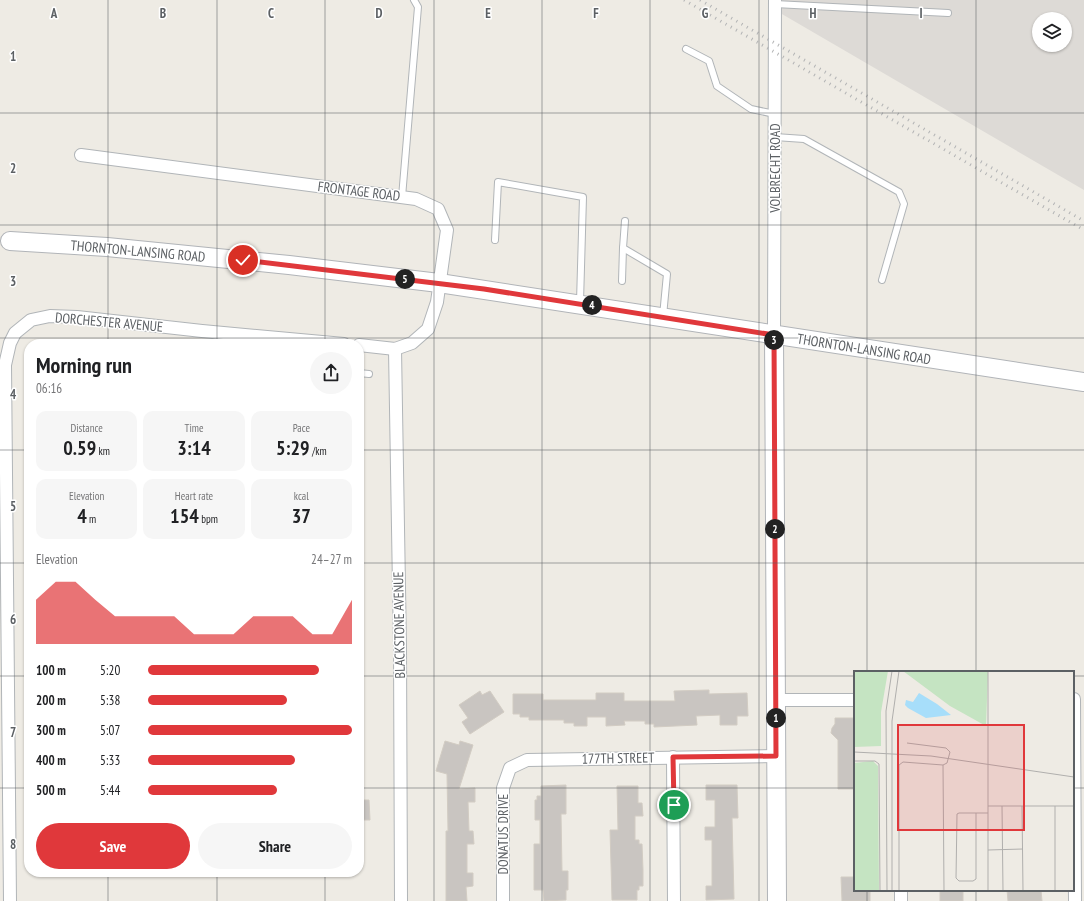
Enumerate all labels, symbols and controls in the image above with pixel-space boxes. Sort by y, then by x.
text: A [50,5,58,22]
text: B [160,5,166,22]
text: C [268,5,274,22]
text: D [376,5,383,22]
text: E [485,5,491,22]
text: F [593,5,599,22]
text: G [702,5,709,22]
text: H [810,5,817,22]
text: I [919,5,923,22]
map controls [1032,12,1072,52]
button: layers [1032,12,1072,52]
text: 1 [10,48,16,65]
street label: VOLBRECHT ROAD [766,123,784,214]
text: 2 [10,160,16,177]
street label: FRONTAGE ROAD [317,177,401,205]
street label: THORNTON-LANSING ROAD [70,236,206,266]
pin [226,243,260,277]
icon: check [232,249,254,271]
pin: 5 [395,269,415,289]
text: 5 [402,272,408,286]
text: 3 [10,273,16,290]
pin: 4 [582,295,602,315]
text: 4 [589,298,595,312]
street label: DORCHESTER AVENUE [54,308,164,336]
pin: 3 [764,330,784,350]
street label: THORNTON-LANSING ROAD [796,330,932,368]
text: 3 [771,333,777,347]
text: Morning run [36,351,132,379]
button: share [310,352,352,394]
text: 06:16 [36,380,62,397]
text: 4 [10,386,17,403]
text: Distance [70,421,103,435]
text: Time [184,421,204,435]
text: Pace [293,421,310,435]
text: 0.59 [63,435,96,461]
text: 3:14 [177,435,211,461]
text: 5:29 [276,435,310,461]
text: km [96,444,110,458]
text: /km [310,444,327,458]
text: Elevation [69,489,104,503]
text: Heart rate [175,489,213,503]
text: kcal [294,489,309,503]
text: 5 [10,498,16,515]
text: 4 [77,503,87,529]
text: 154 [170,503,199,529]
text: 37 [292,503,311,529]
text: m [87,512,96,526]
text: bpm [199,512,218,526]
pin: 2 [765,519,785,539]
text: 2 [772,522,778,536]
text: Elevation [36,551,78,568]
text: 24–27 m [311,551,352,568]
street label: BLACKSTONE AVENUE [389,571,409,679]
text: 6 [10,611,16,628]
text: 100 m [36,662,66,679]
text: 5:20 [100,662,120,679]
inset map [854,671,1074,891]
text: 200 m [36,692,66,709]
text: 5:38 [100,692,120,709]
pin: 1 [766,708,786,728]
text: 1 [773,711,779,725]
text: 300 m [36,722,66,739]
text: 5:07 [100,722,120,739]
text: 7 [10,724,16,741]
street label: 177TH STREET [581,748,655,768]
text: 400 m [36,752,66,769]
text: 5:33 [100,752,120,769]
text: 500 m [36,782,66,799]
text: 5:44 [100,782,120,799]
pin [657,788,691,822]
street label: DONATUS DRIVE [494,794,512,874]
icon: arrive [663,794,685,816]
button: Save [36,823,190,869]
button: Share [198,823,352,869]
text: 8 [10,836,16,853]

